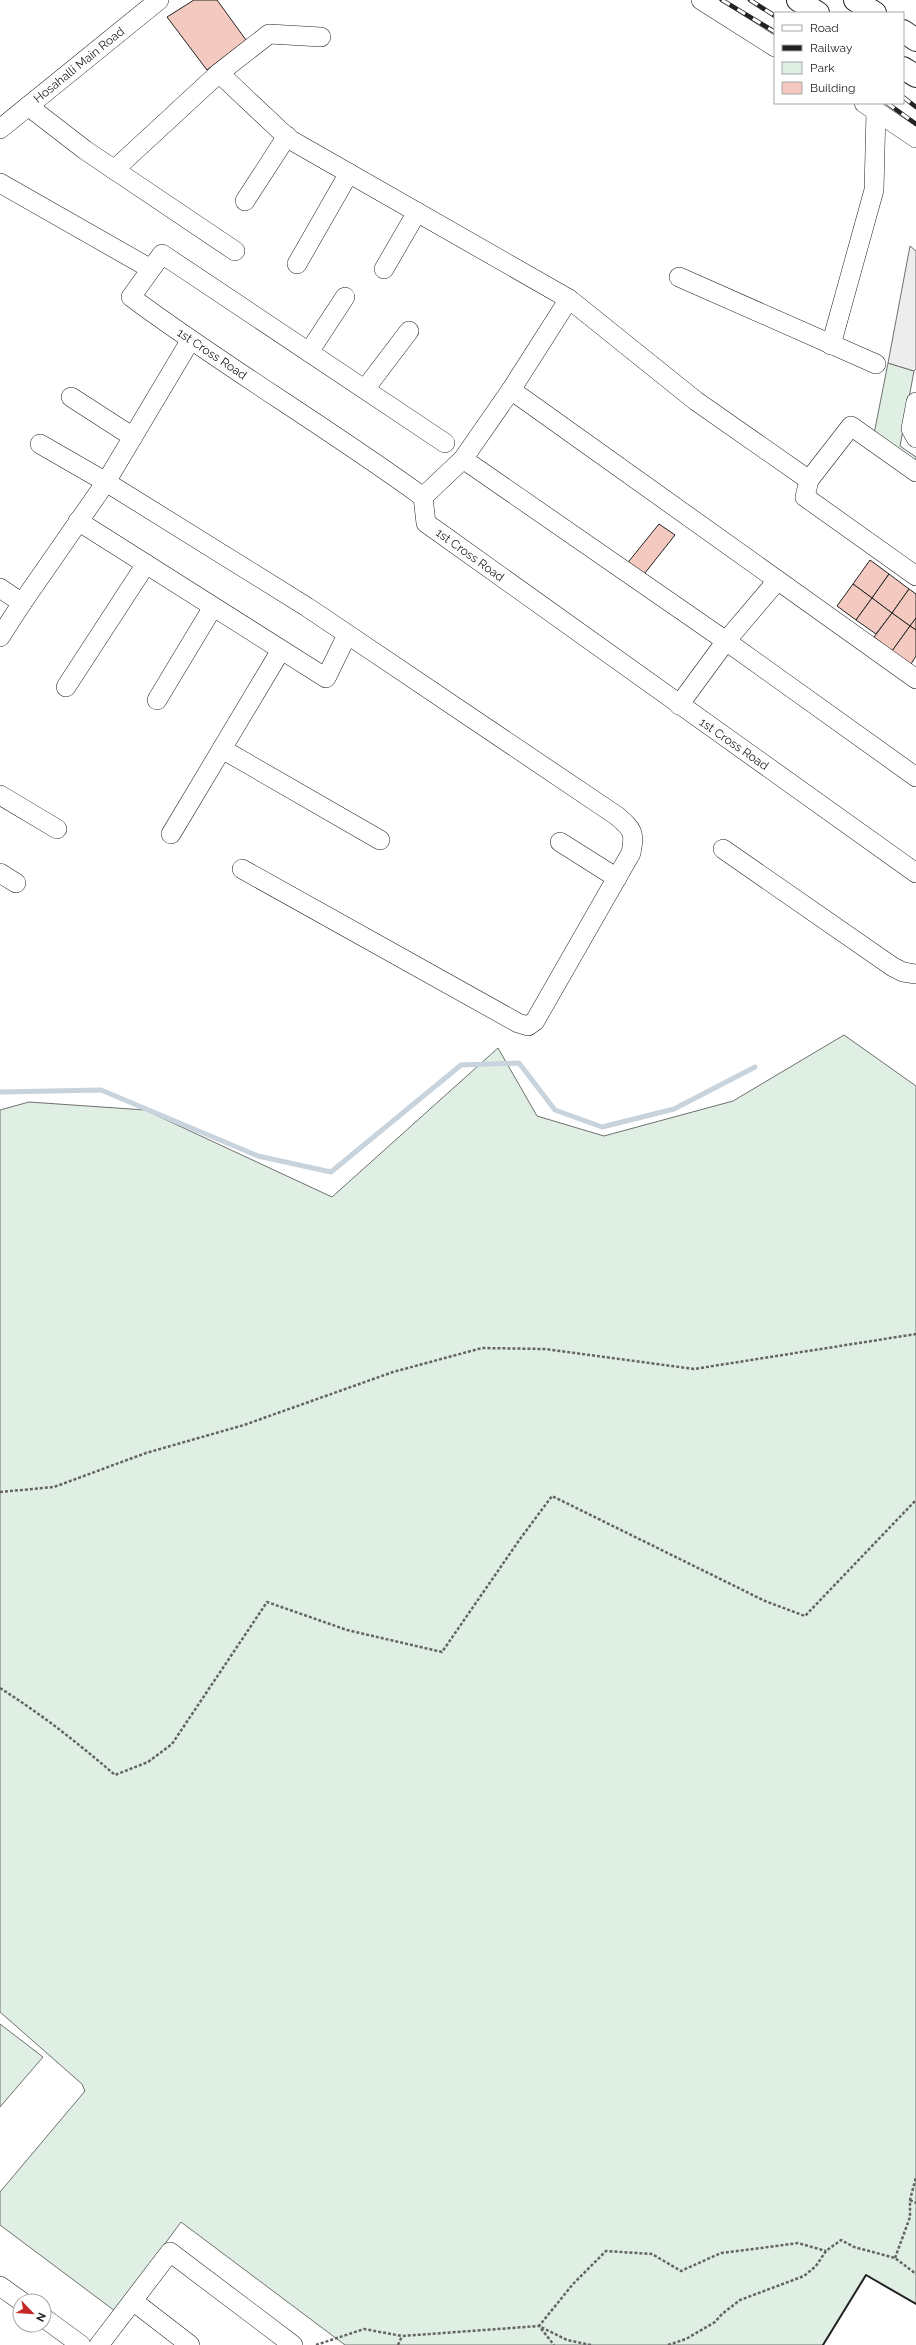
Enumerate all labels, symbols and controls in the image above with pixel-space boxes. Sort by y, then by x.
legend [774,12,904,104]
text: Road [810,21,839,35]
street label: Hosahalli Main Road [31,24,127,106]
text: Railway [810,41,853,55]
text: Park [810,61,835,75]
text: Building [810,81,856,95]
street label: 1st Cross Road [175,326,249,382]
street label: 1st Cross Road [433,526,507,584]
street label: 1st Cross Road [697,715,771,773]
north arrow [12,2293,52,2333]
text: N [33,2310,48,2324]

